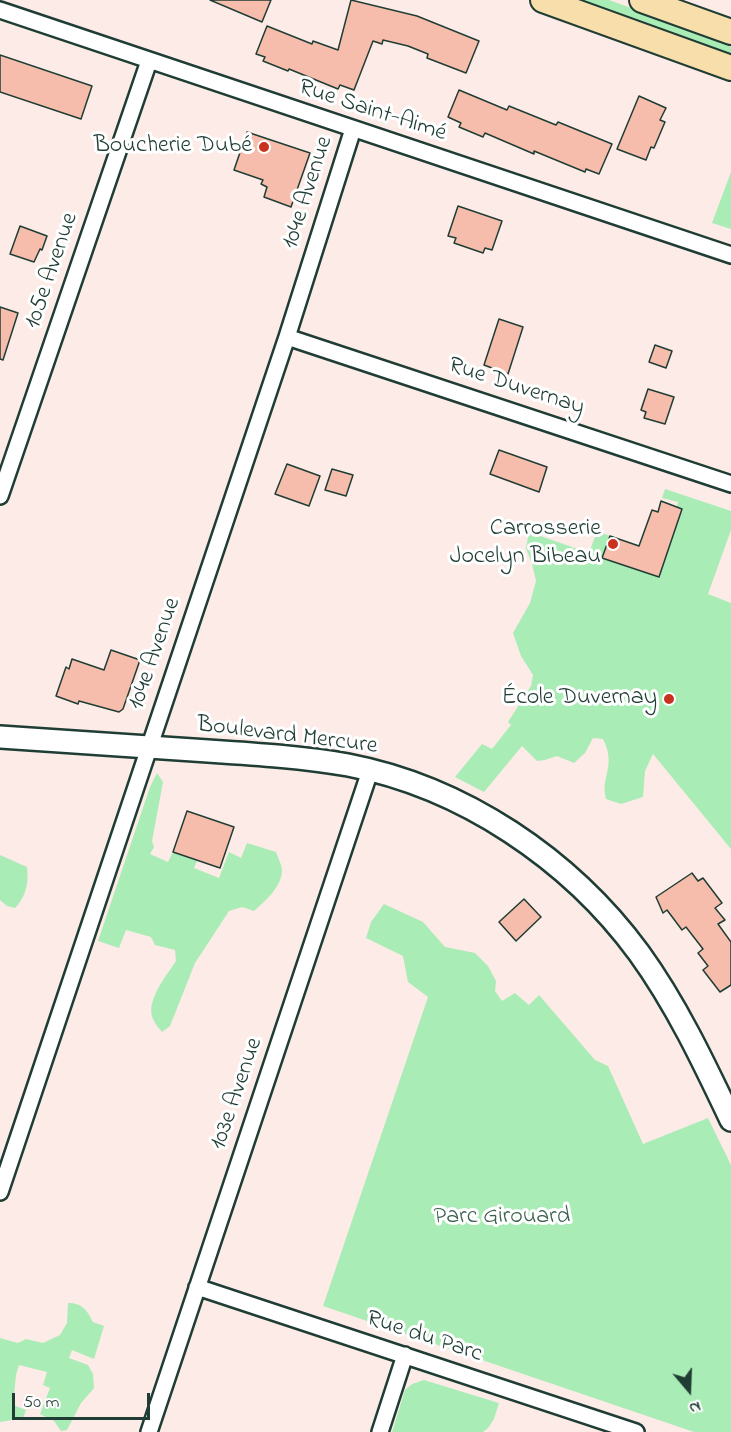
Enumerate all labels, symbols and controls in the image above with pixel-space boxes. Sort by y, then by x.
street label: Rue Saint-Aimé [294,75,450,149]
place label: Boucherie Dubé [94,133,252,161]
street label: 104e Avenue [277,133,341,253]
marker: Boucherie Dubé [257,140,271,154]
street label: 105e Avenue [20,209,86,333]
street label: Rue Duvernay [444,352,588,424]
place label: Carrosserie Jocelyn Bibeau [450,516,601,572]
marker: Carrosserie Jocelyn Bibeau [606,537,620,551]
street label: 104e Avenue [123,594,189,714]
place label: École Duvernay [502,685,657,713]
marker: École Duvernay [662,692,676,706]
street label: Boulevard Mercure [195,712,379,762]
street label: 103e Avenue [205,1034,271,1154]
park label: Parc Girouard [434,1204,570,1232]
street label: Rue du Parc [362,1306,486,1370]
north arrow [659,1360,719,1420]
scale bar [15,1381,153,1419]
text: 50 m [23,1390,60,1416]
text: N [686,1394,704,1420]

